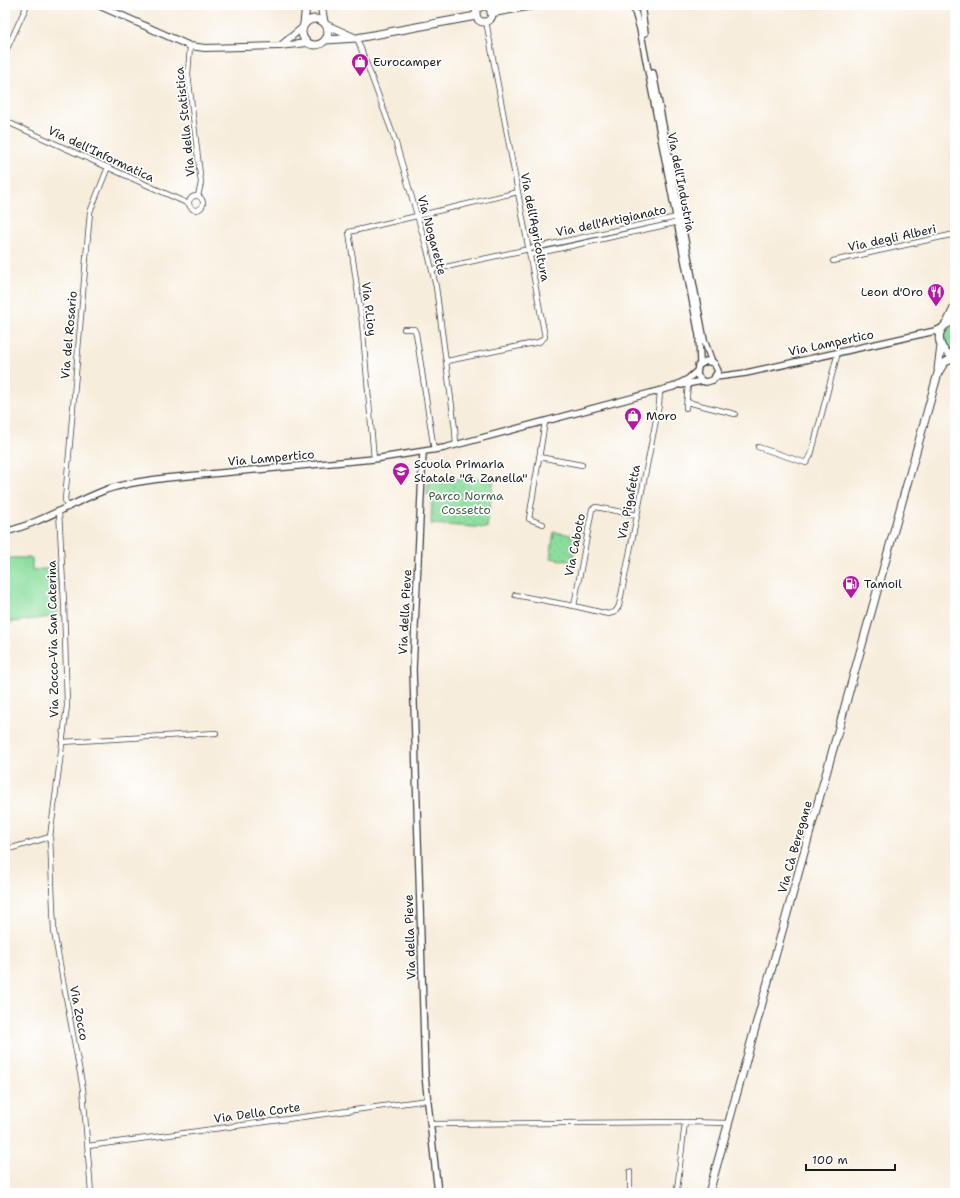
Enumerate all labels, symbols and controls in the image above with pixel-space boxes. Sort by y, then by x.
shop icon: Eurocamper [350,52,370,77]
place label: Eurocamper [373,54,442,70]
street label: Via della Statistica [171,66,199,178]
street label: Via dell'Informatica [45,122,157,186]
street label: Via dell'Industria [663,131,699,234]
street label: Via dell'Agricoltura [517,171,554,283]
street label: Via Nogarette [414,193,450,277]
street label: Via dell'Artigianato [554,201,668,241]
street label: Via degli Alberi [846,221,938,255]
street label: Via P.Lioy [358,281,380,337]
restaurant icon: Leon d'Oro [926,282,946,307]
place label: Leon d'Oro [861,284,923,300]
street label: Via del Rosario [57,290,81,380]
street label: Via Lampertico [787,326,875,360]
shop icon: Moro [623,406,643,431]
place label: Moro [646,408,677,424]
street label: Via Lampertico [227,446,315,470]
place label: Scuola Primaria Statale "G. Zanella" [414,456,528,486]
school or university icon: Scuola Primaria Statale "G. Zanella" [391,461,411,486]
street label: Via Pigafetta [614,463,644,541]
park label: Parco Norma Cossetto [429,488,504,518]
street label: Via Caboto [561,512,589,578]
street label: Via Zocco-Via San Caterina [44,560,62,718]
street label: Via della Pieve [395,569,415,655]
fuel station icon: Tamoil [841,574,861,599]
place label: Tamoil [864,576,902,592]
street label: Via Cà Beregane [774,799,816,895]
street label: Via della Pieve [401,894,419,980]
street label: Via Zocco [66,984,92,1042]
street label: Via Della Corte [213,1099,302,1127]
scale bar [806,1146,895,1172]
text: 100 m [812,1152,848,1168]

